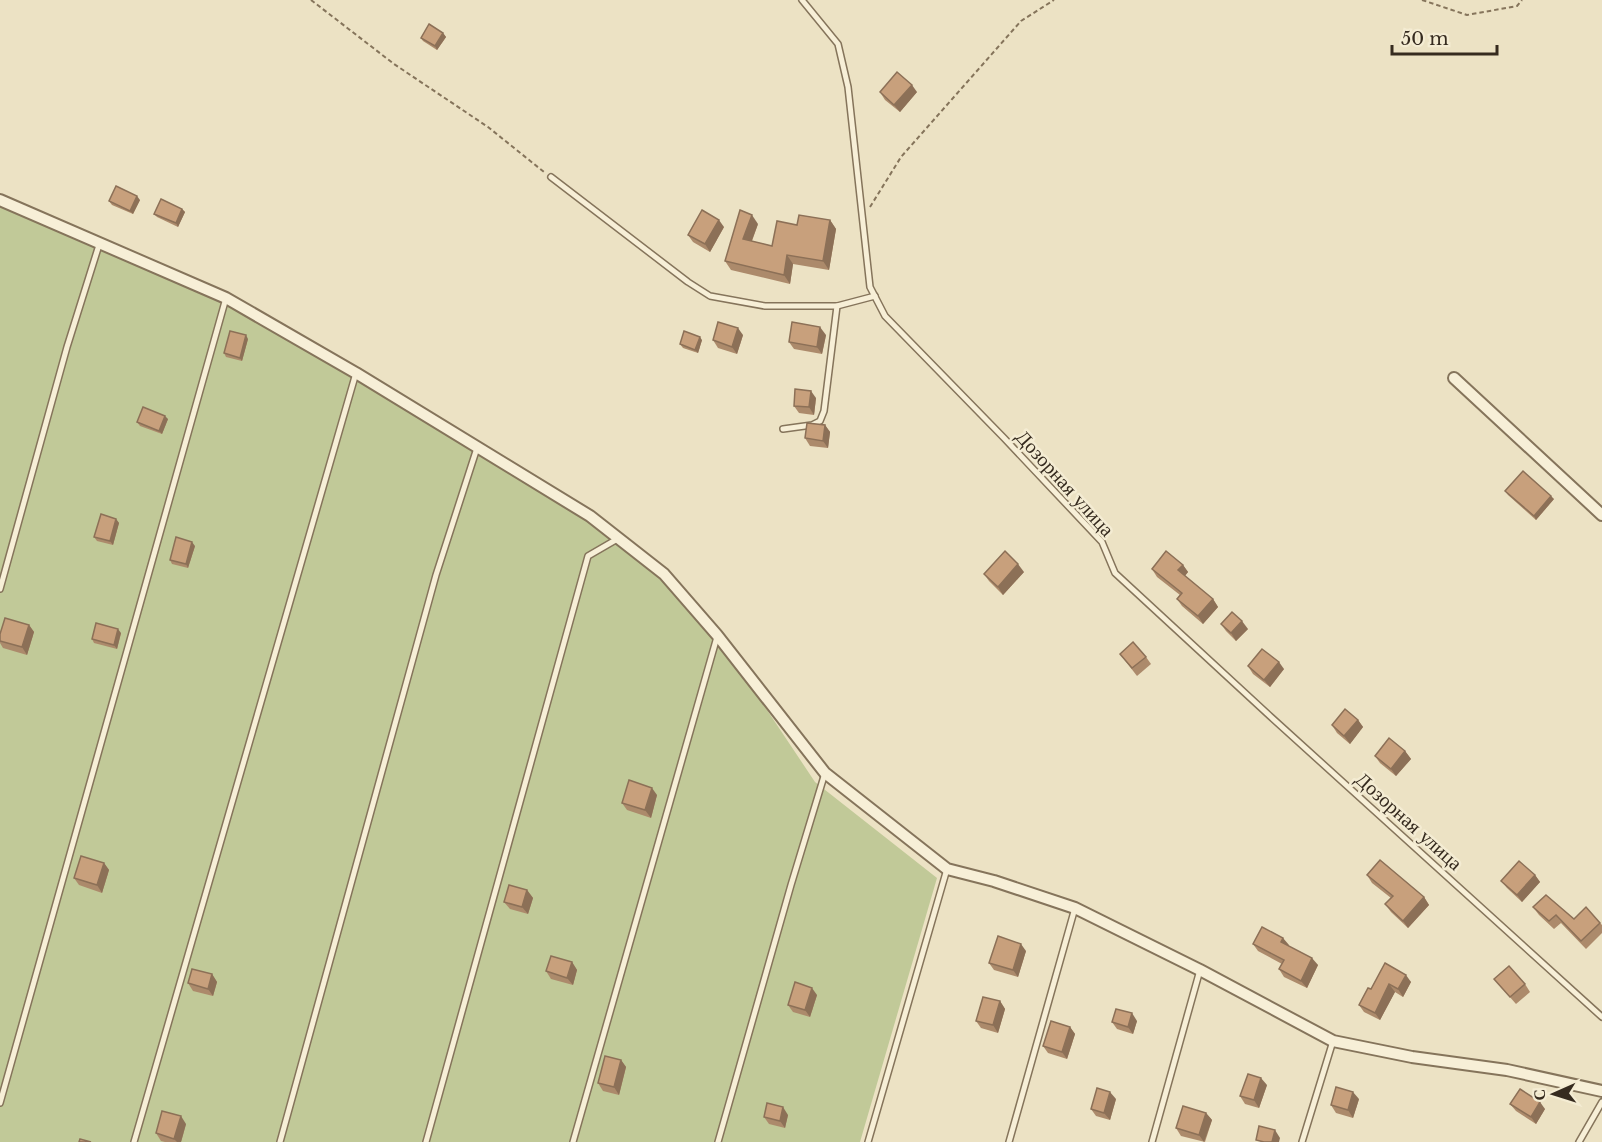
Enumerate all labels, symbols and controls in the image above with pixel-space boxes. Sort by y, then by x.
scale bar [1392,18,1497,56]
text: 50 m [1401,28,1449,50]
street label: Дозорная улица [1011,425,1119,541]
street label: Дозорная улица [1351,767,1467,875]
north arrow [1524,1064,1584,1124]
text: С [1529,1088,1549,1101]

